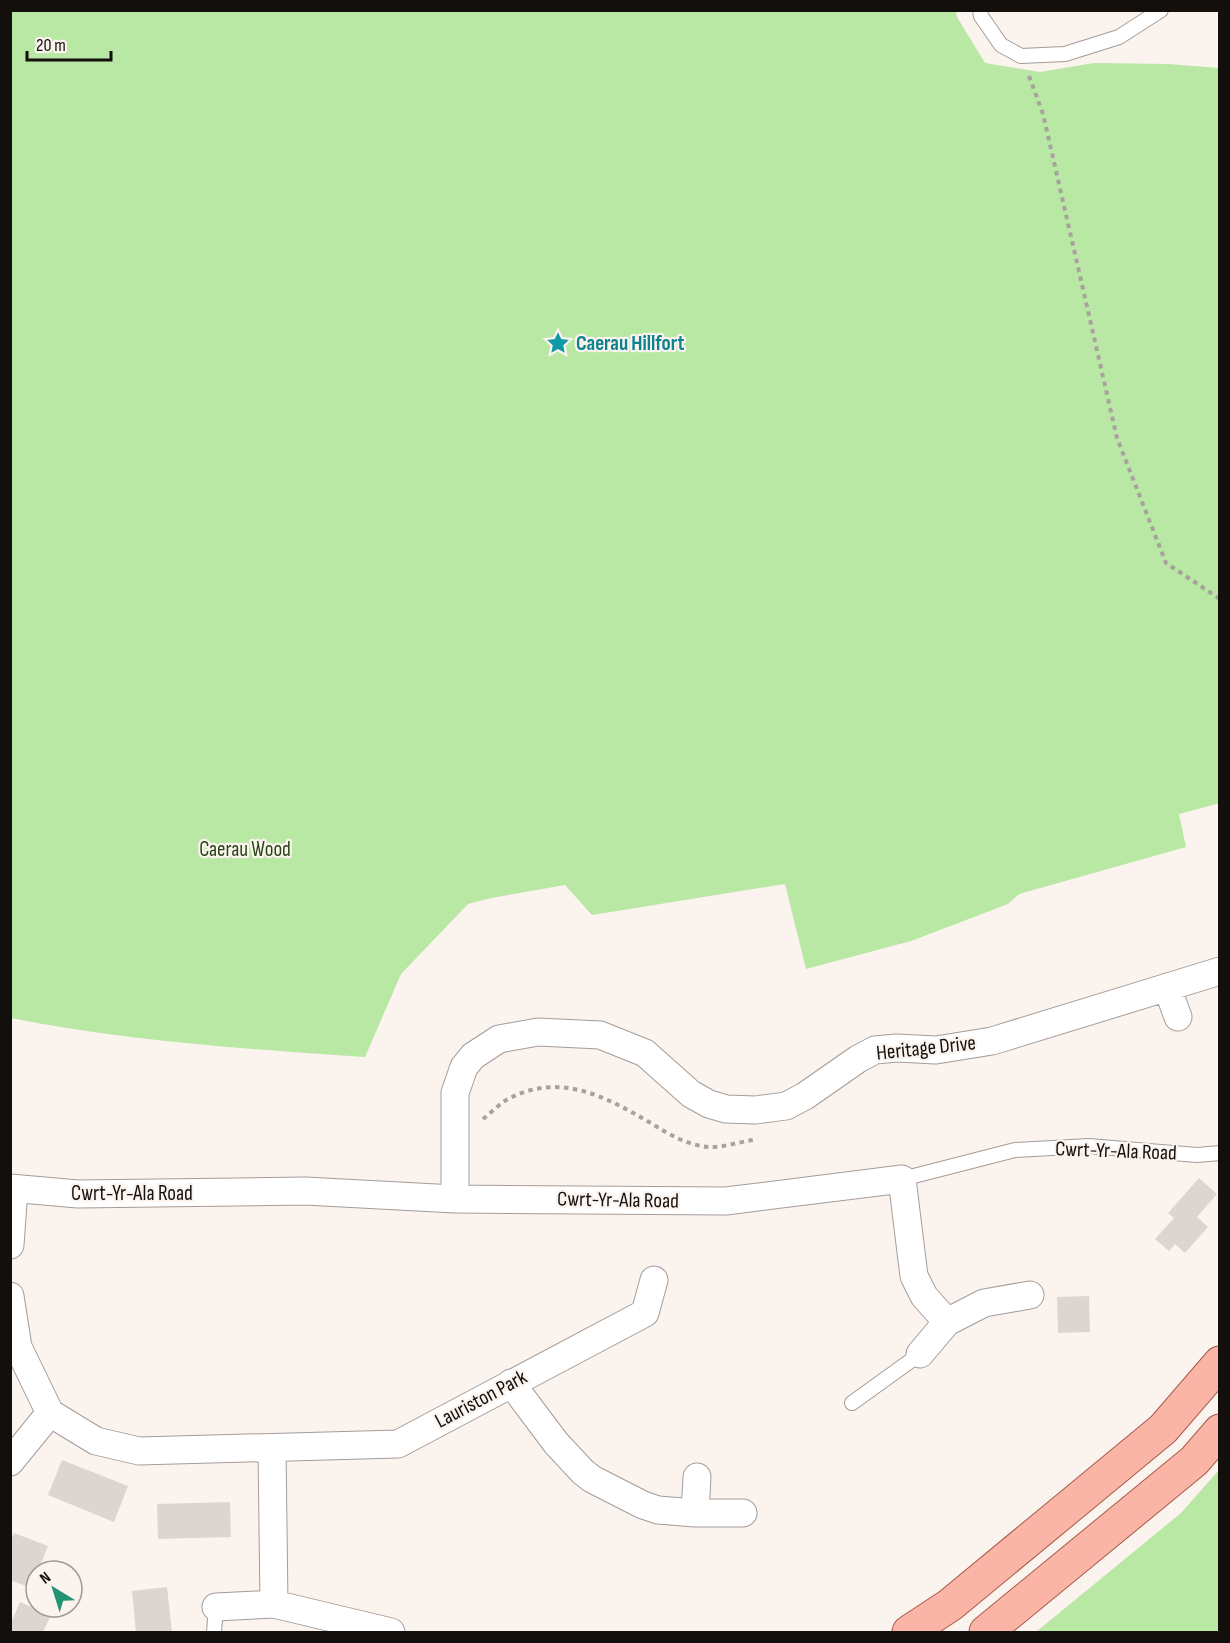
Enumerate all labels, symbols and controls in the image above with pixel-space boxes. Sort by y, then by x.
scale bar [27,24,111,62]
text: 20 m [36,35,66,56]
place icon: Caerau Hillfort [545,330,571,356]
place label: Caerau Hillfort [576,331,685,356]
park label: Caerau Wood [199,837,291,862]
street label: Heritage Drive [875,1030,977,1066]
street label: Cwrt-Yr-Ala Road [1055,1136,1177,1166]
street label: Cwrt-Yr-Ala Road [71,1181,193,1206]
street label: Cwrt-Yr-Ala Road [557,1186,679,1214]
street label: Lauriston Park [431,1364,531,1434]
north arrow [24,1559,84,1619]
text: N [36,1568,55,1588]

